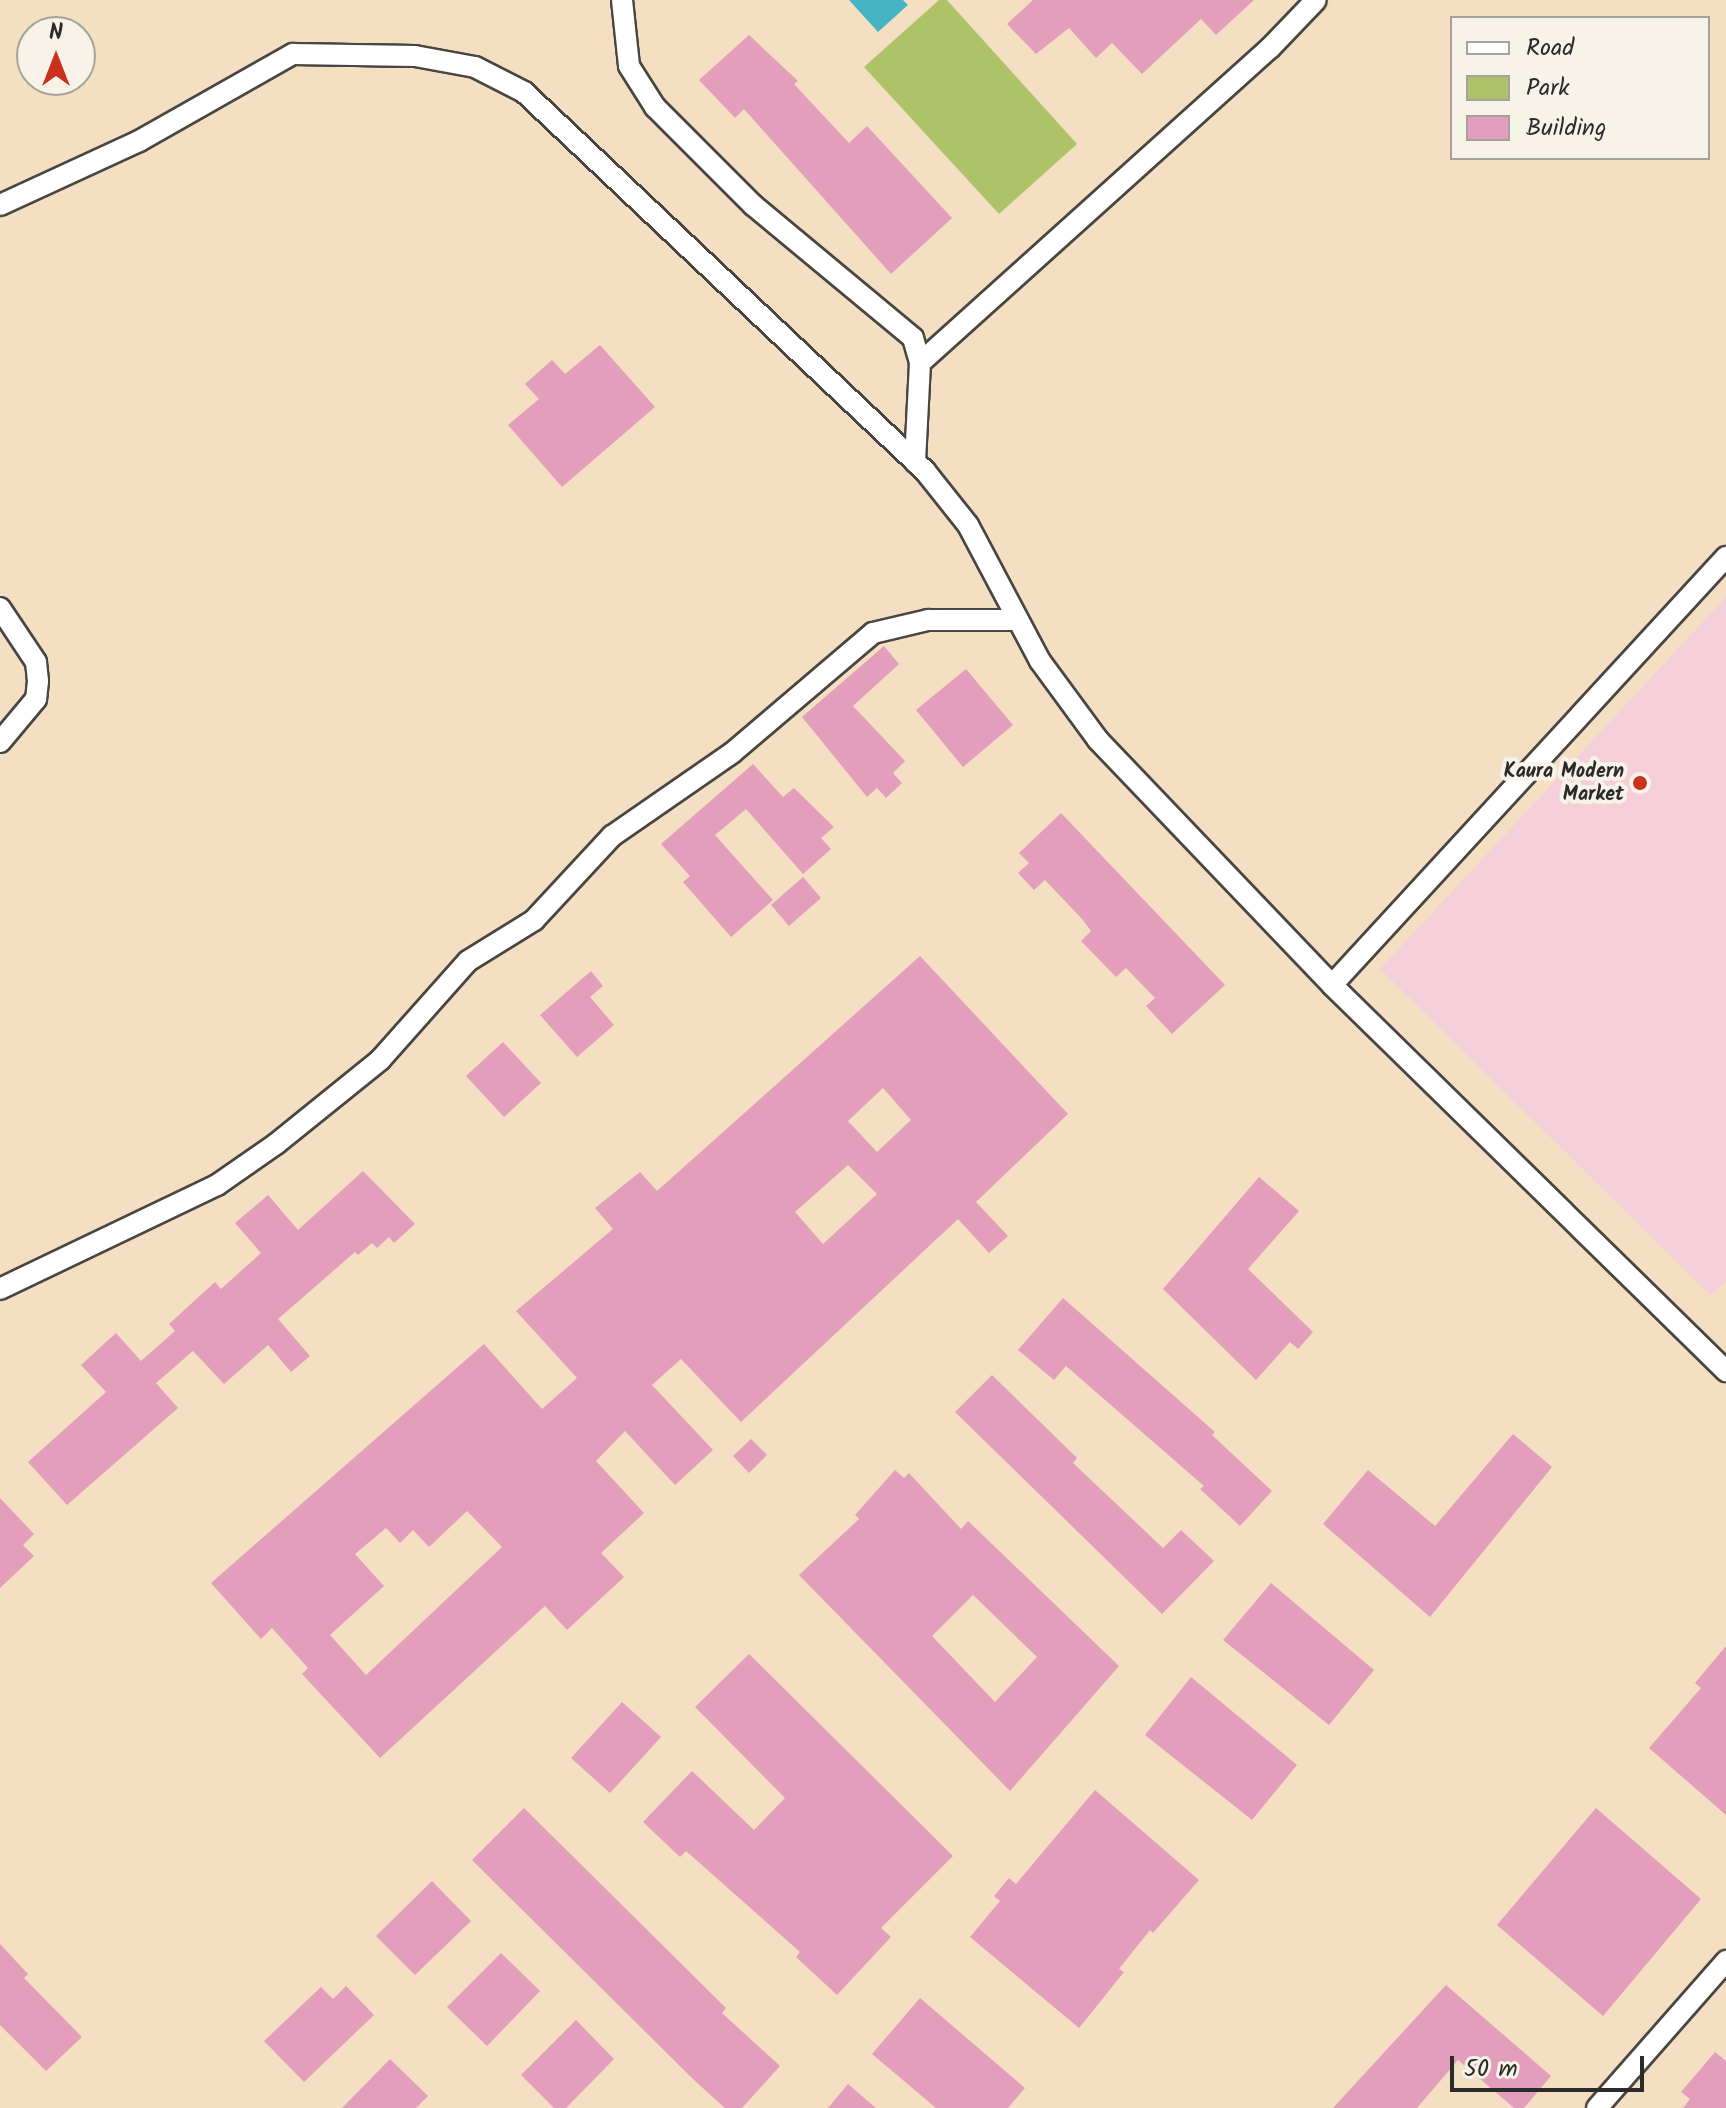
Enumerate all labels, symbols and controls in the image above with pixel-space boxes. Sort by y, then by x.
north arrow [16,16,96,96]
text: N [49,16,63,51]
legend [1450,16,1710,160]
text: Road [1526,29,1574,68]
text: Park [1526,69,1570,108]
text: Building [1526,109,1606,148]
place label: Kaura Modern Market [1504,760,1624,807]
marker: Kaura Modern Market [1631,774,1649,792]
scale bar [1454,2040,1648,2090]
text: 50 m [1464,2050,1518,2089]

